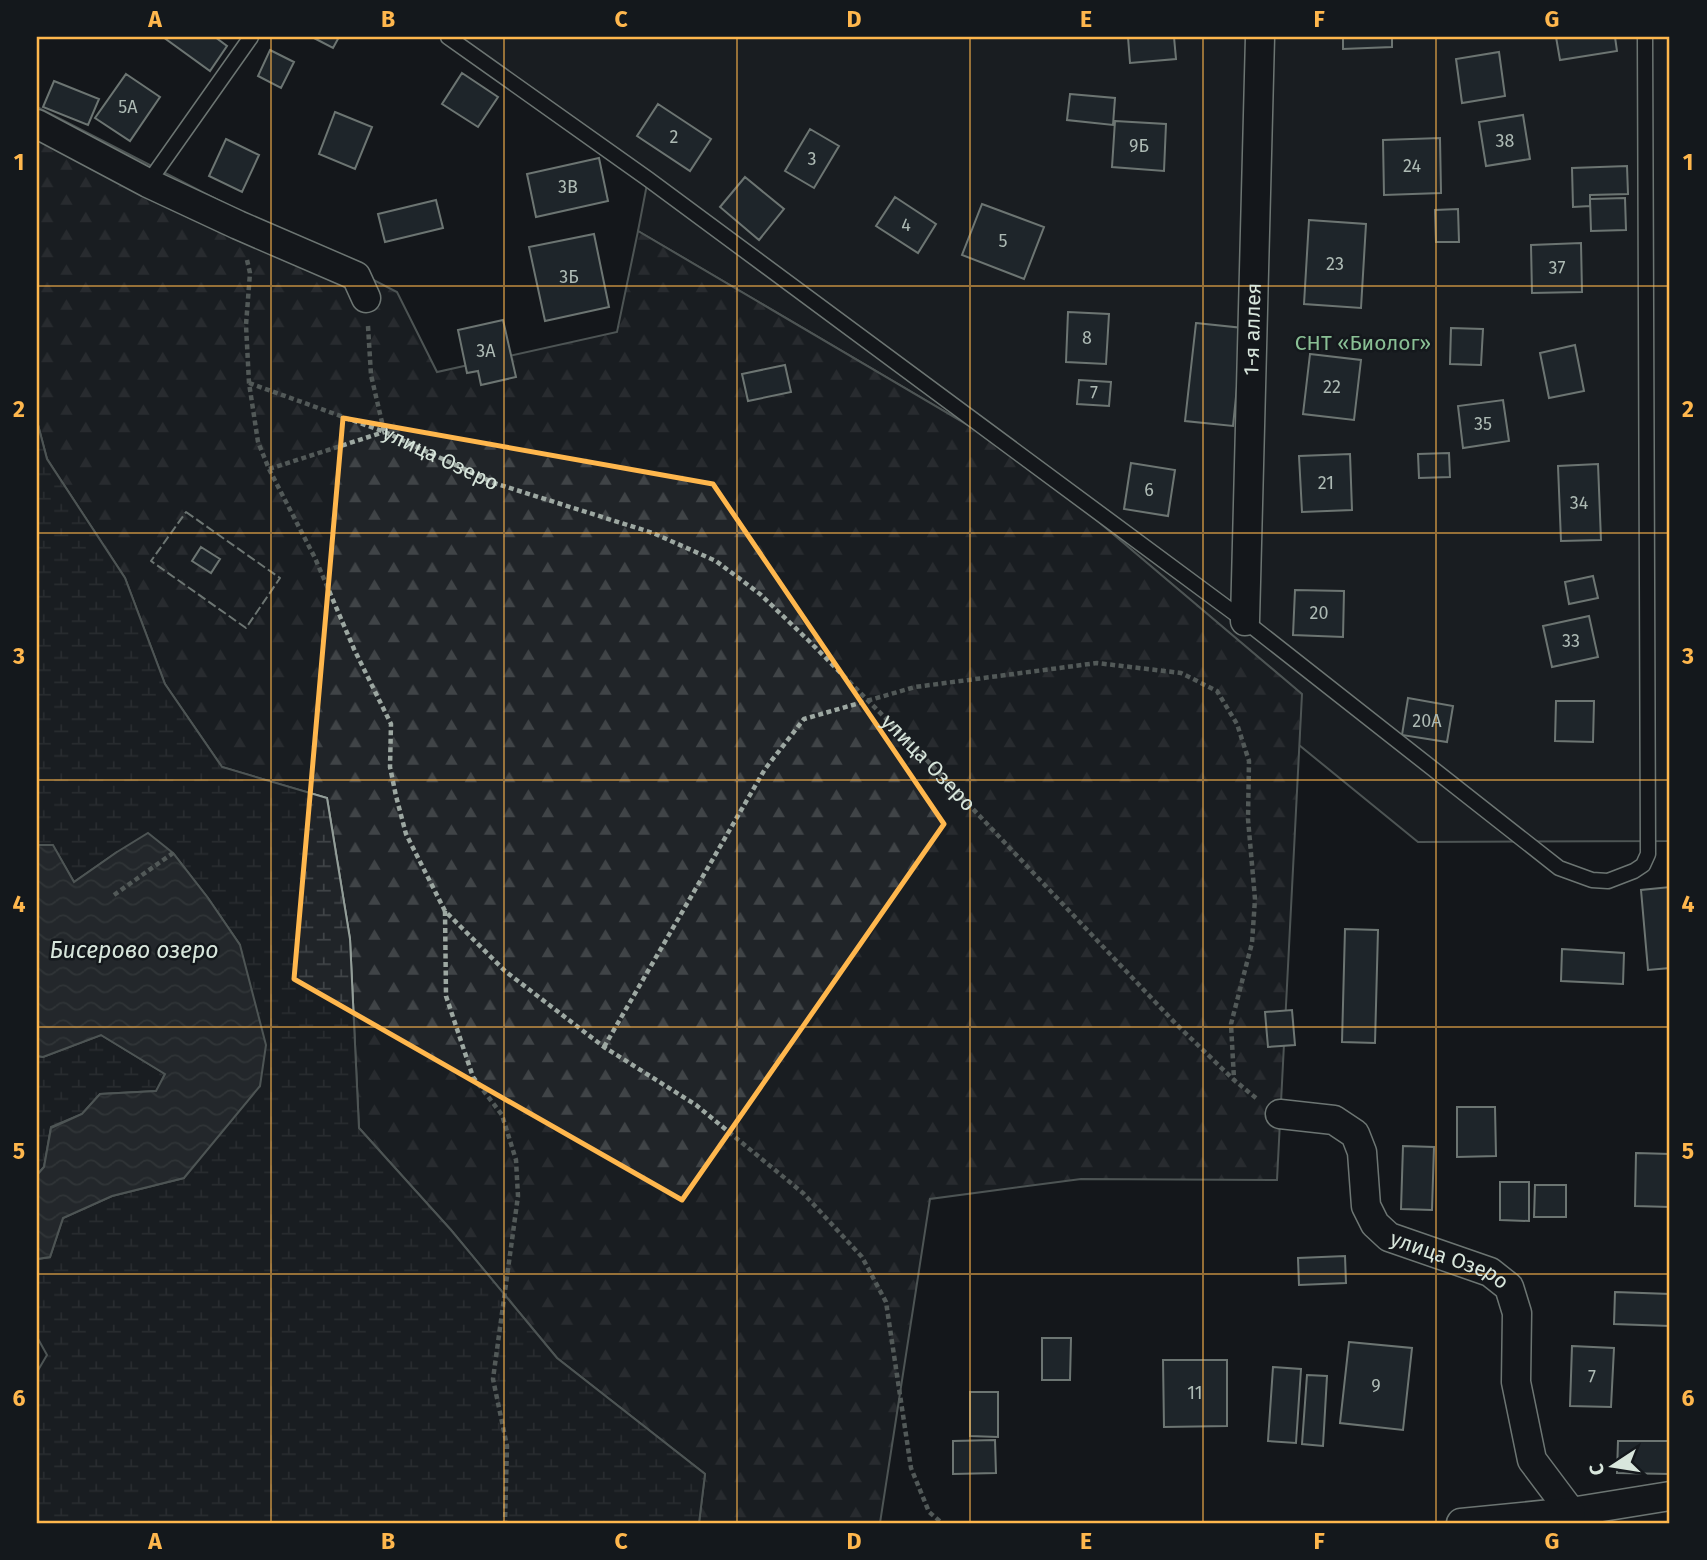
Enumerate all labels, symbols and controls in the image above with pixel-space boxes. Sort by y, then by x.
text: A [147,5,162,33]
text: B [381,5,395,33]
text: C [614,5,628,33]
text: D [847,5,862,33]
text: E [1080,5,1092,33]
text: F [1313,5,1325,33]
text: G [1545,5,1559,33]
house number: 5А [118,96,138,118]
house number: 2 [670,126,679,148]
house number: 38 [1496,130,1515,152]
house number: 9Б [1129,135,1149,157]
text: 1 [14,148,24,176]
house number: 3 [808,148,816,170]
text: 1 [1683,148,1693,176]
house number: 24 [1403,155,1421,177]
house number: 3В [558,176,578,198]
house number: 4 [901,214,911,236]
house number: 5 [998,230,1008,252]
house number: 23 [1326,253,1344,275]
house number: 37 [1549,257,1565,279]
house number: 3Б [559,266,579,288]
street label: 1-я аллея [1238,282,1267,376]
house number: 8 [1082,327,1092,349]
park label: СНТ «Биолог» [1295,330,1431,356]
house number: 3А [476,340,496,362]
house number: 22 [1323,376,1341,398]
house number: 7 [1090,382,1098,404]
text: 2 [13,395,25,423]
text: 2 [1682,395,1694,423]
house number: 35 [1474,413,1492,435]
street label: улица Озеро [378,420,503,496]
house number: 21 [1318,472,1334,494]
house number: 6 [1144,479,1154,501]
house number: 34 [1570,492,1589,514]
house number: 20 [1310,602,1328,624]
house number: 33 [1562,630,1580,652]
text: 3 [12,642,25,670]
text: 3 [1681,642,1694,670]
street label: улица Озеро [876,709,981,817]
house number: 20А [1412,710,1442,732]
text: 4 [13,890,26,918]
text: 4 [1682,890,1695,918]
water label: Бисерово озеро [49,936,219,964]
text: 5 [13,1137,25,1165]
text: 5 [1682,1137,1694,1165]
street label: улица Озеро [1387,1225,1514,1295]
house number: 7 [1588,1366,1596,1388]
house number: 9 [1371,1375,1381,1397]
house number: 11 [1187,1382,1203,1404]
text: 6 [13,1384,26,1412]
text: 6 [1682,1384,1695,1412]
north arrow [1578,1430,1648,1500]
text: С [1584,1462,1609,1477]
text: A [147,1527,162,1555]
text: B [381,1527,395,1555]
text: C [614,1527,628,1555]
text: D [847,1527,862,1555]
text: E [1080,1527,1092,1555]
text: F [1313,1527,1325,1555]
text: G [1545,1527,1559,1555]

